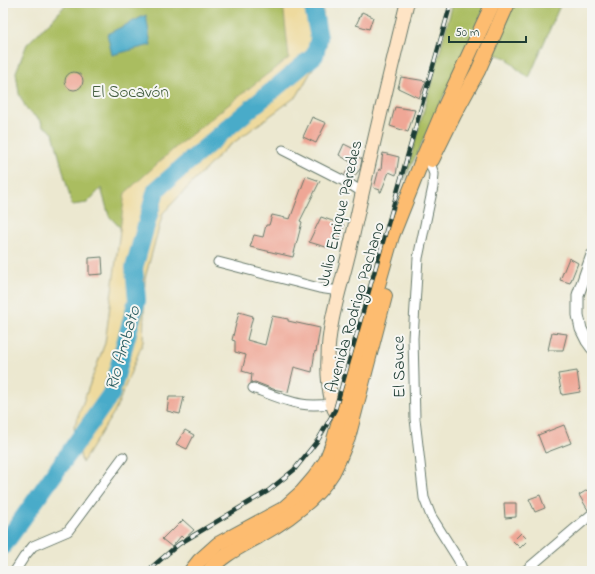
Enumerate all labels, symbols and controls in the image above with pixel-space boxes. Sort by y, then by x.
scale bar [449,18,526,44]
text: 50 m [455,24,479,42]
park label: El Socavón [91,80,169,105]
street label: Julio Enrique Paredes [311,138,369,289]
street label: Avenida Rodrigo Pachano [319,219,394,396]
water label: Río Ambato [99,303,149,394]
street label: El Sauce [386,335,413,398]

